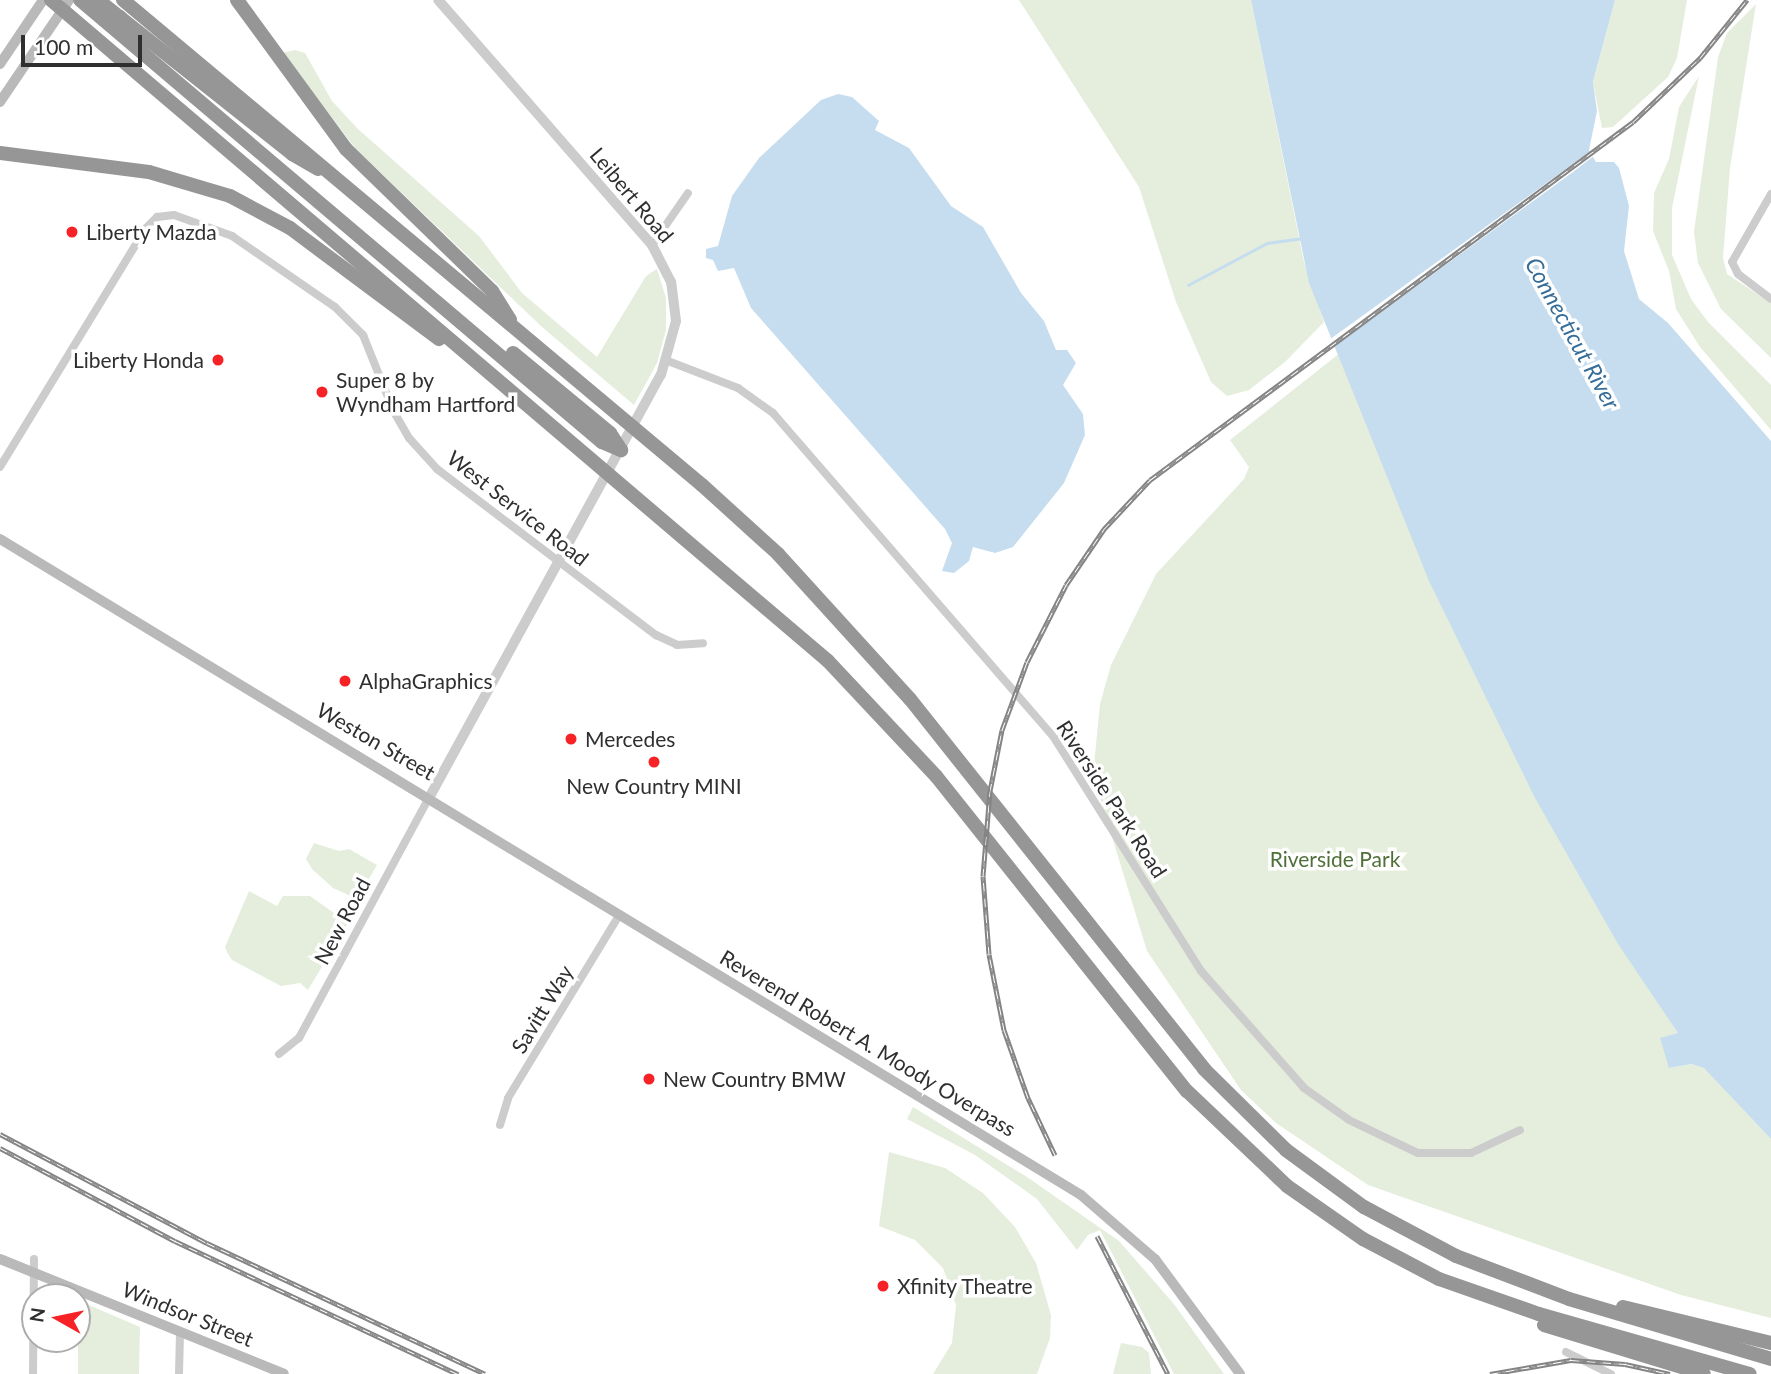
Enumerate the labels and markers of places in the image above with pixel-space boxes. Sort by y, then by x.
place label: Liberty Mazda [86,219,217,245]
marker: Liberty Mazda [64,224,80,240]
place label: Liberty Honda [72,347,204,373]
marker: Liberty Honda [210,352,226,368]
place label: Super 8 by Wyndham Hartford [336,367,515,417]
marker: Super 8 by Wyndham Hartford [314,384,330,400]
place label: AlphaGraphics [359,668,493,694]
marker: AlphaGraphics [337,673,353,689]
place label: Mercedes [585,726,675,752]
marker: Mercedes [563,731,579,747]
marker: New Country MINI [646,754,662,770]
place label: New Country MINI [566,773,742,799]
place label: New Country BMW [663,1066,847,1092]
marker: New Country BMW [641,1071,657,1087]
place label: Xfinity Theatre [897,1273,1034,1299]
marker: Xfinity Theatre [875,1278,891,1294]

